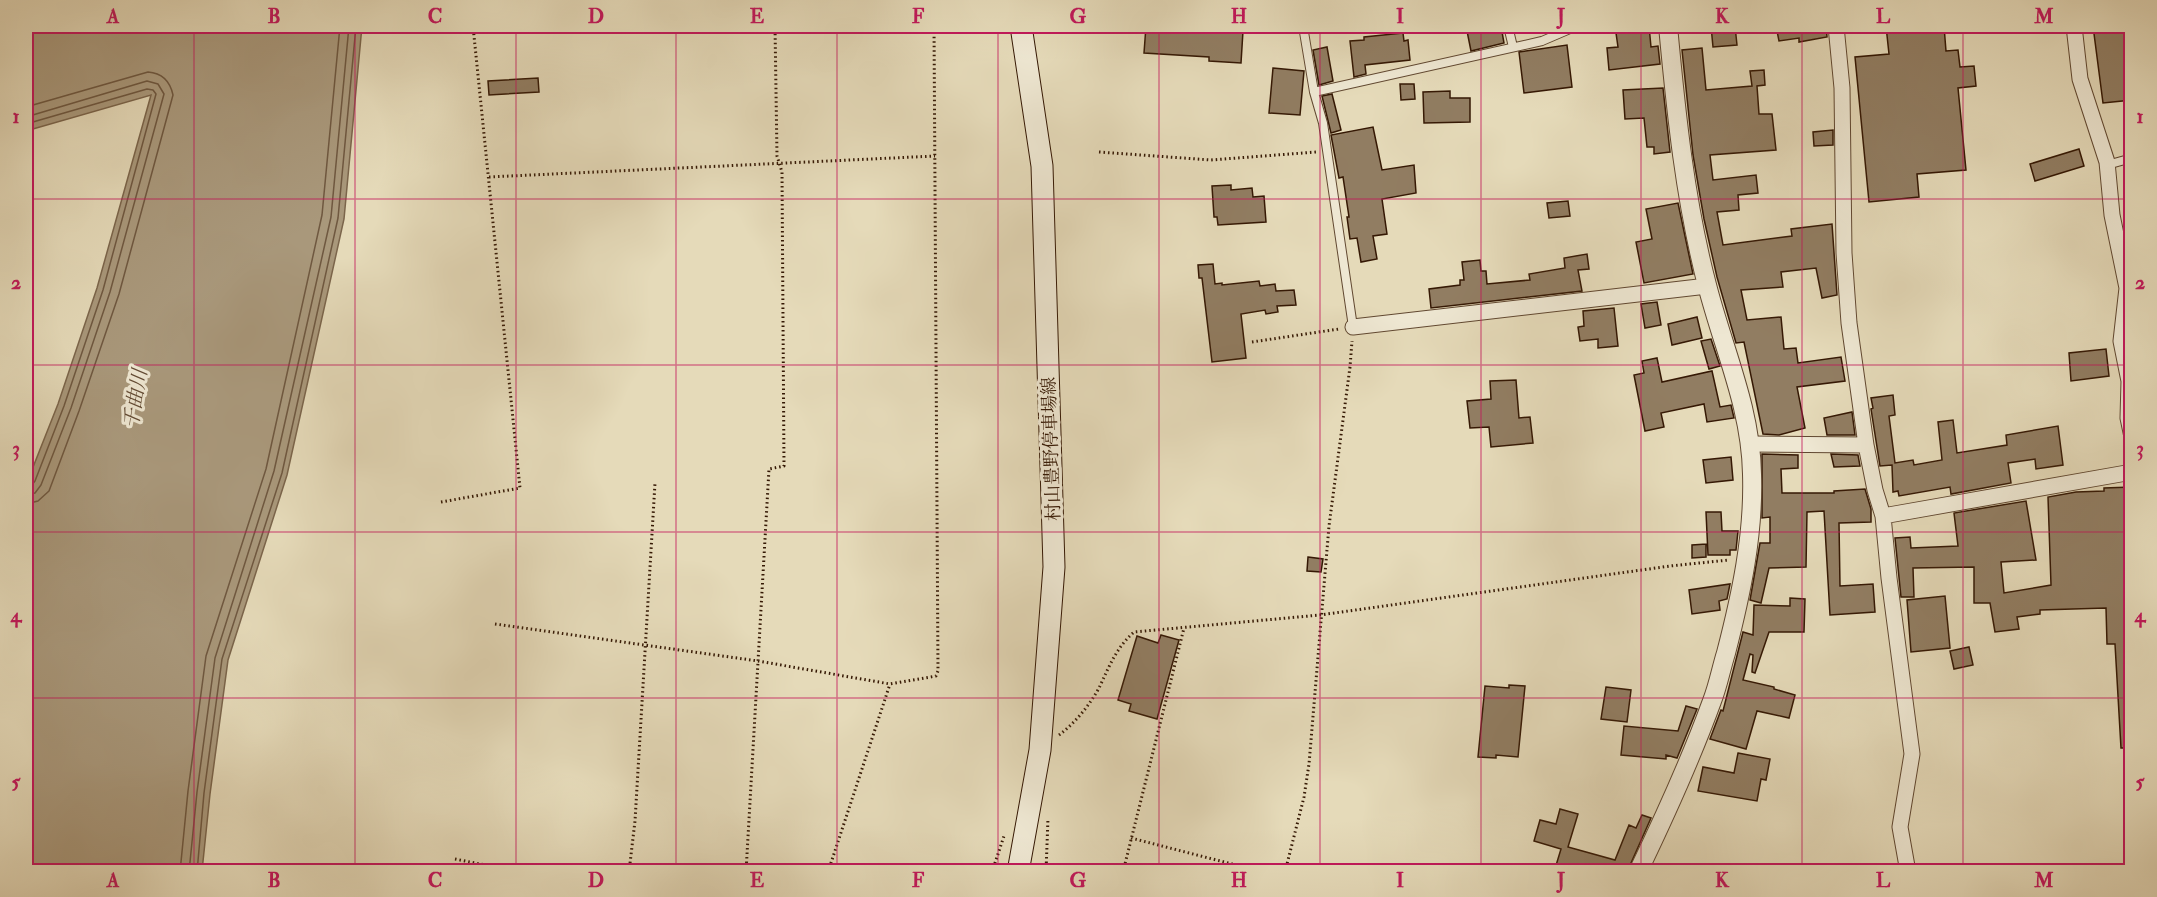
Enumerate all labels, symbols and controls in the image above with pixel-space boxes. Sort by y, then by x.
text: A [106,4,120,29]
text: B [267,4,281,29]
text: C [428,4,442,29]
text: D [588,4,604,29]
text: E [750,4,765,29]
text: F [912,4,925,29]
text: G [1070,4,1087,29]
text: H [1231,4,1247,29]
text: I [1396,4,1404,29]
text: J [1556,4,1565,29]
text: K [1715,4,1730,29]
text: L [1876,4,1891,29]
text: M [2033,4,2054,29]
text: 1 [12,104,20,129]
text: 1 [2136,104,2144,129]
text: 2 [11,270,21,295]
text: 2 [2135,270,2145,295]
water label: 千曲川 [118,366,153,431]
street label: 村山豊野停車場線 [1037,377,1066,521]
text: 3 [12,436,20,461]
text: 3 [2136,436,2144,461]
text: 4 [10,603,23,628]
text: 4 [2134,603,2147,628]
text: 5 [12,769,22,794]
text: 5 [2136,769,2146,794]
text: A [106,868,120,893]
text: B [267,868,281,893]
text: C [428,868,442,893]
text: D [588,868,604,893]
text: E [750,868,765,893]
text: F [912,868,925,893]
text: G [1070,868,1087,893]
text: H [1231,868,1247,893]
text: I [1396,868,1404,893]
text: J [1556,868,1565,893]
text: K [1715,868,1730,893]
text: L [1876,868,1891,893]
text: M [2033,868,2054,893]

